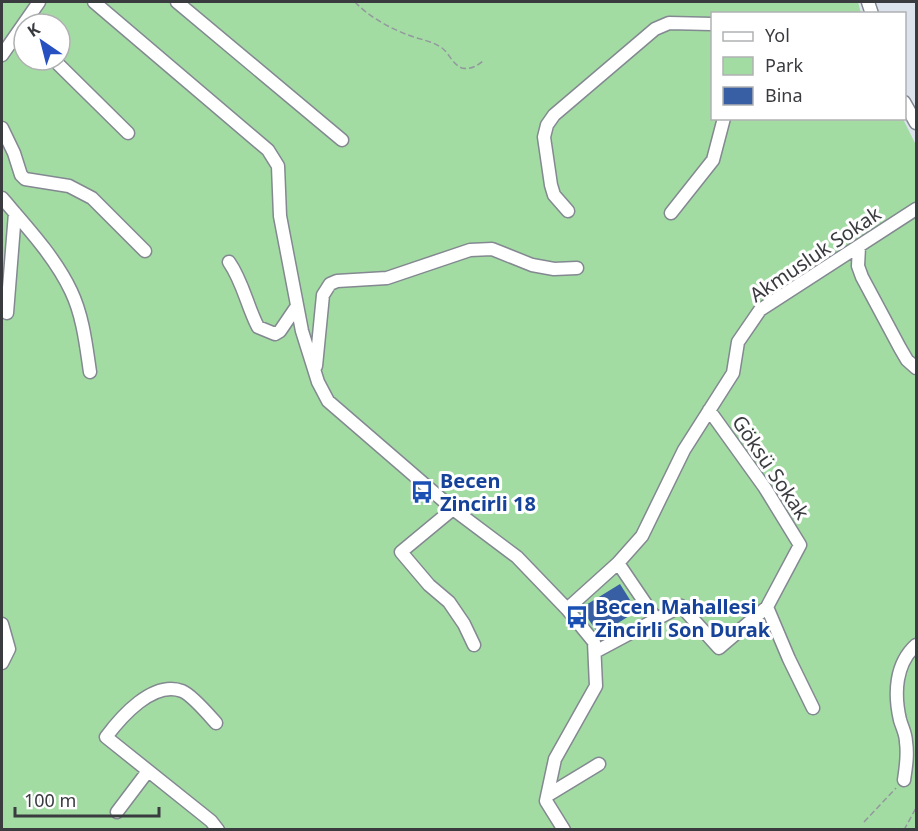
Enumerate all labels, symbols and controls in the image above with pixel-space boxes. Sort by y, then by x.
north arrow [12,12,72,72]
legend [711,12,906,120]
text: K [23,17,44,42]
text: Yol [765,23,790,47]
text: Park [765,53,803,77]
text: Bina [765,83,803,107]
street label: Akmusluk Sokak [744,200,886,308]
street label: Göksü Sokak [726,410,816,525]
place label: Becen Zincirli 18 [440,467,536,517]
bus stop icon: Becen Zincirli 18 [409,479,435,505]
place label: Becen Mahallesi Zincirli Son Durak [595,593,771,643]
bus stop icon: Becen Mahallesi Zincirli Son Durak [564,604,590,630]
scale bar [15,780,159,818]
text: 100 m [24,788,76,812]

